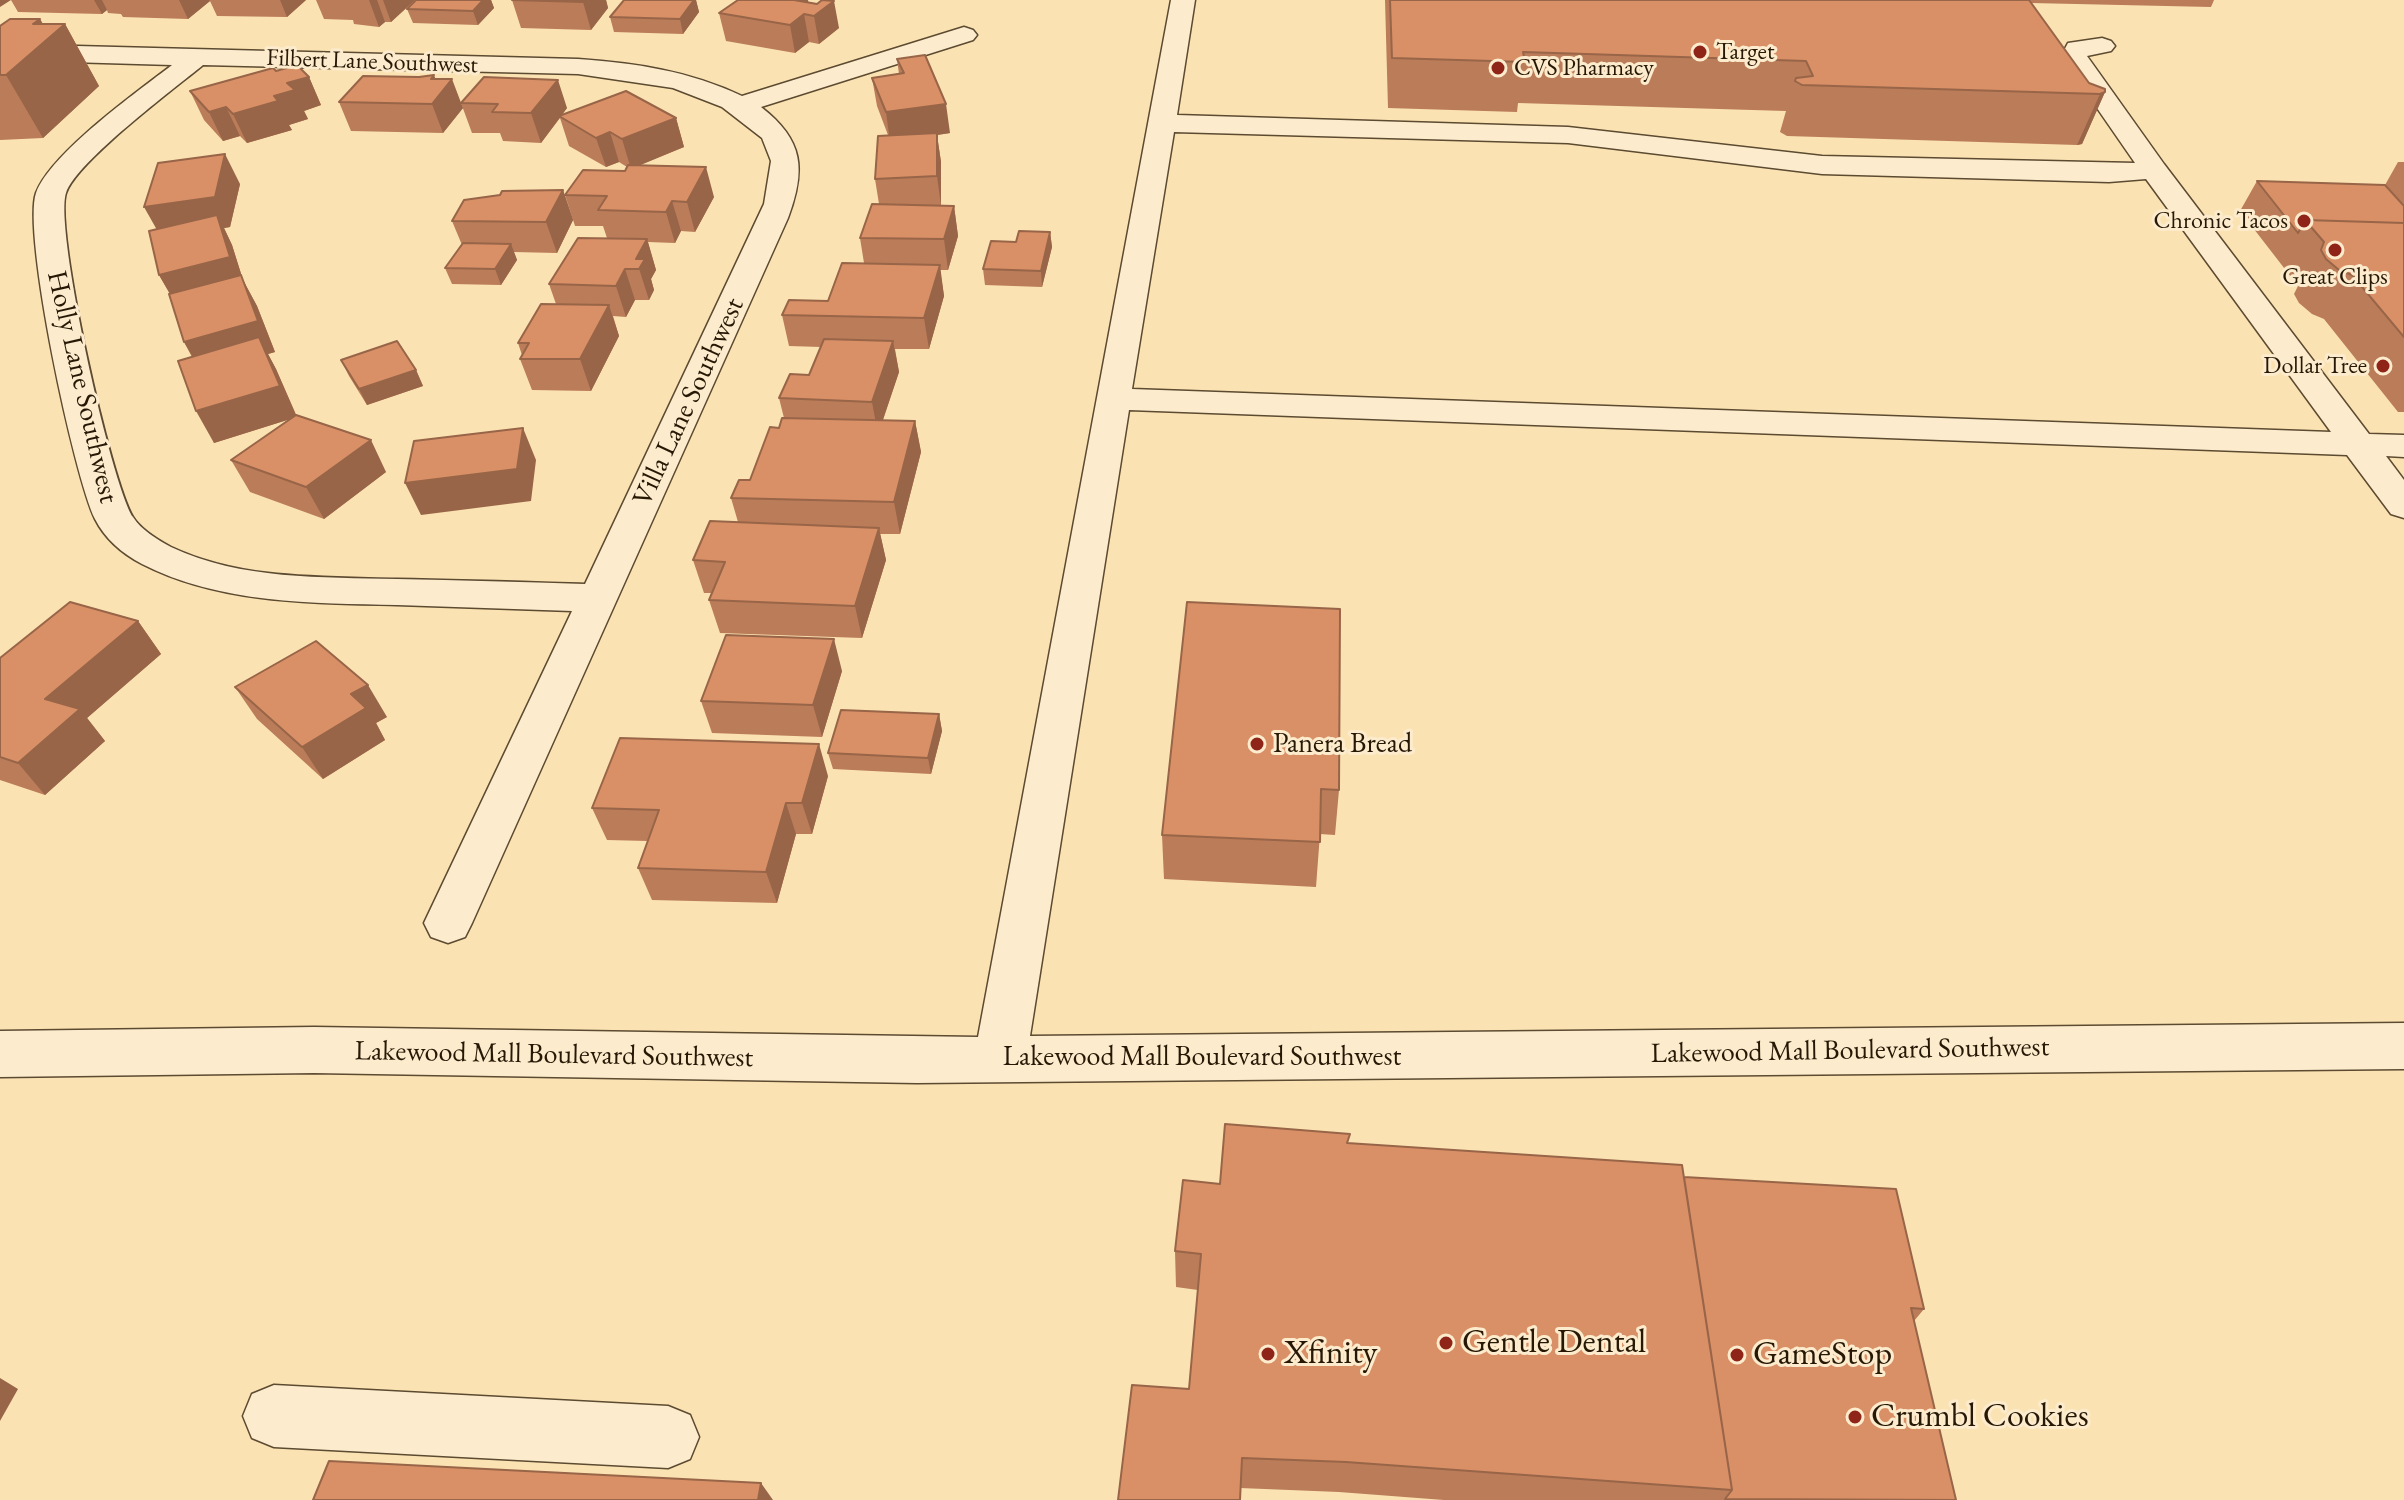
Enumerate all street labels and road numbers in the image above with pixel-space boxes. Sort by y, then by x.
street label: Filbert Lane Southwest [266,44,478,80]
street label: Holly Lane Southwest [39,267,125,507]
street label: Villa Lane Southwest [626,293,752,511]
street label: Lakewood Mall Boulevard Southwest [1650,1031,2050,1071]
street label: Lakewood Mall Boulevard Southwest [354,1035,754,1075]
street label: Lakewood Mall Boulevard Southwest [1003,1040,1401,1074]

